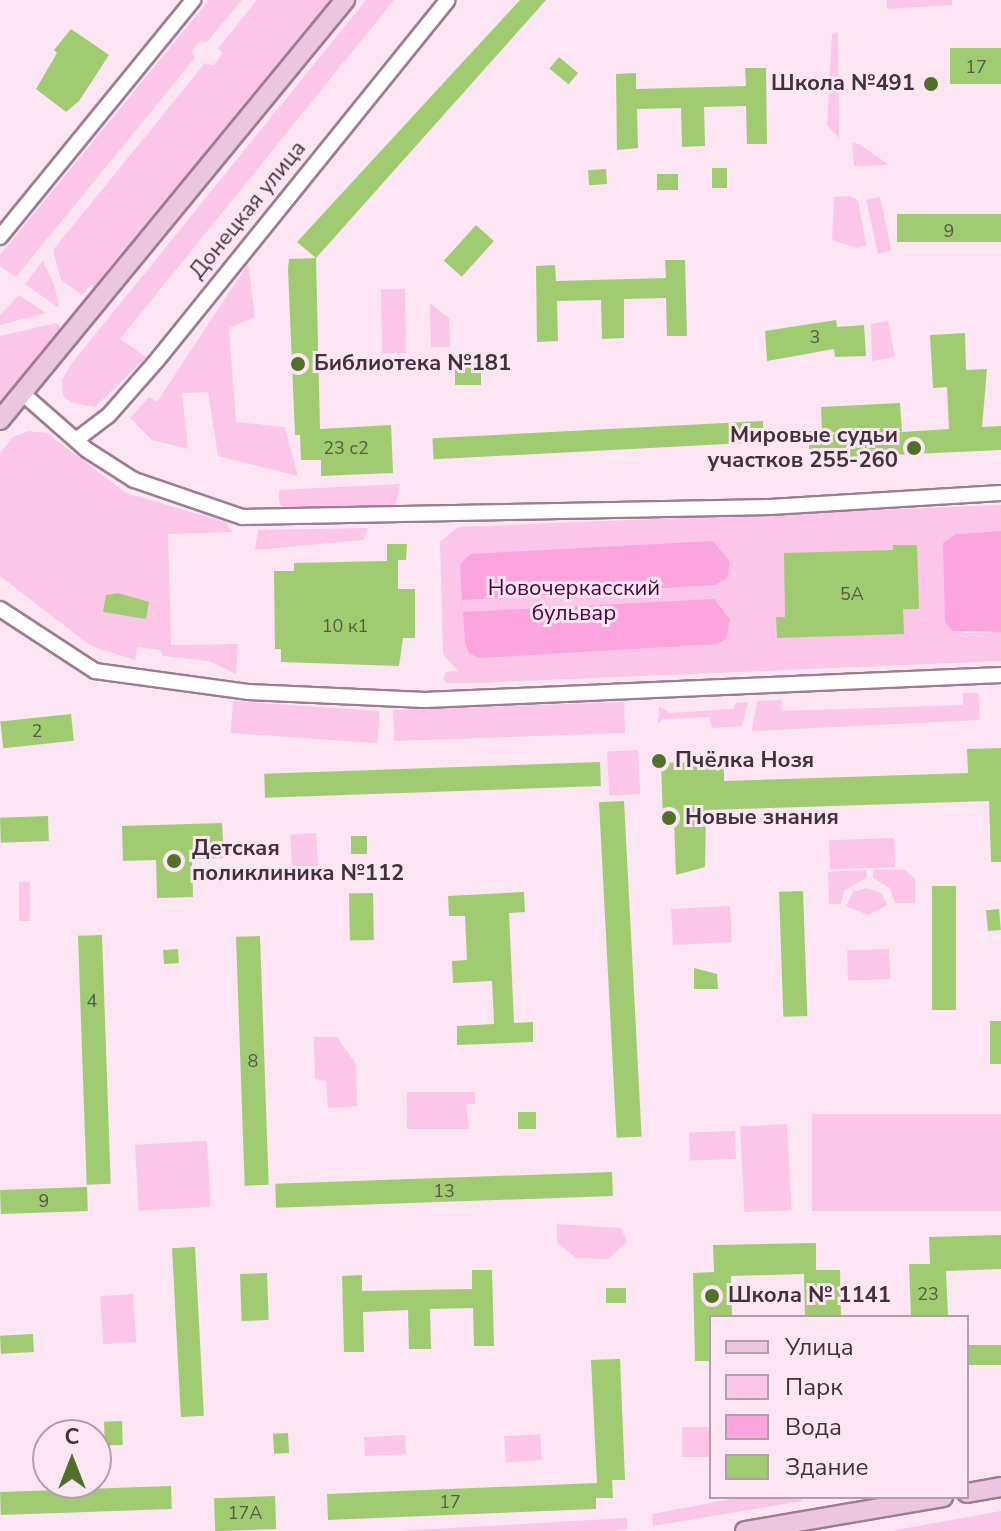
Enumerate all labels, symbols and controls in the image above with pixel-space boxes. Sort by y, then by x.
house number: 17 [965,56,987,78]
place label: Школа №491 [771,71,915,97]
marker: Школа №491 [922,75,940,93]
street label: Донецкая улица [184,136,312,284]
house number: 9 [944,220,954,242]
house number: 3 [810,326,820,348]
place label: Библиотека №181 [314,351,511,377]
marker: Библиотека №181 [289,355,307,373]
place label: Мировые судьи участков 255-260 [708,422,898,474]
house number: 23 с2 [323,437,369,459]
marker: Мировые судьи участков 255-260 [905,439,923,457]
park label: Новочеркасский бульвар [488,575,660,626]
house number: 5А [840,583,864,605]
house number: 10 к1 [322,615,368,637]
house number: 2 [32,720,42,742]
place label: Пчёлка Нозя [675,748,814,774]
marker: Пчёлка Нозя [650,752,668,770]
place label: Новые знания [685,805,839,831]
marker: Новые знания [660,809,678,827]
place label: Детская поликлиника №112 [192,835,404,886]
marker: Детская поликлиника №112 [163,850,185,872]
house number: 4 [87,990,97,1012]
house number: 8 [248,1050,258,1072]
house number: 13 [433,1180,455,1202]
house number: 9 [39,1190,49,1212]
place label: Школа № 1141 [728,1283,891,1309]
house number: 23 [917,1283,939,1305]
marker: Школа № 1141 [703,1287,721,1305]
legend [709,1315,969,1499]
text: Улица [785,1331,854,1363]
text: Парк [785,1371,843,1403]
text: Вода [785,1411,842,1443]
north arrow [32,1419,112,1499]
text: С [65,1422,79,1452]
text: Здание [785,1451,869,1483]
house number: 17 [439,1491,461,1513]
house number: 17А [228,1502,262,1524]

